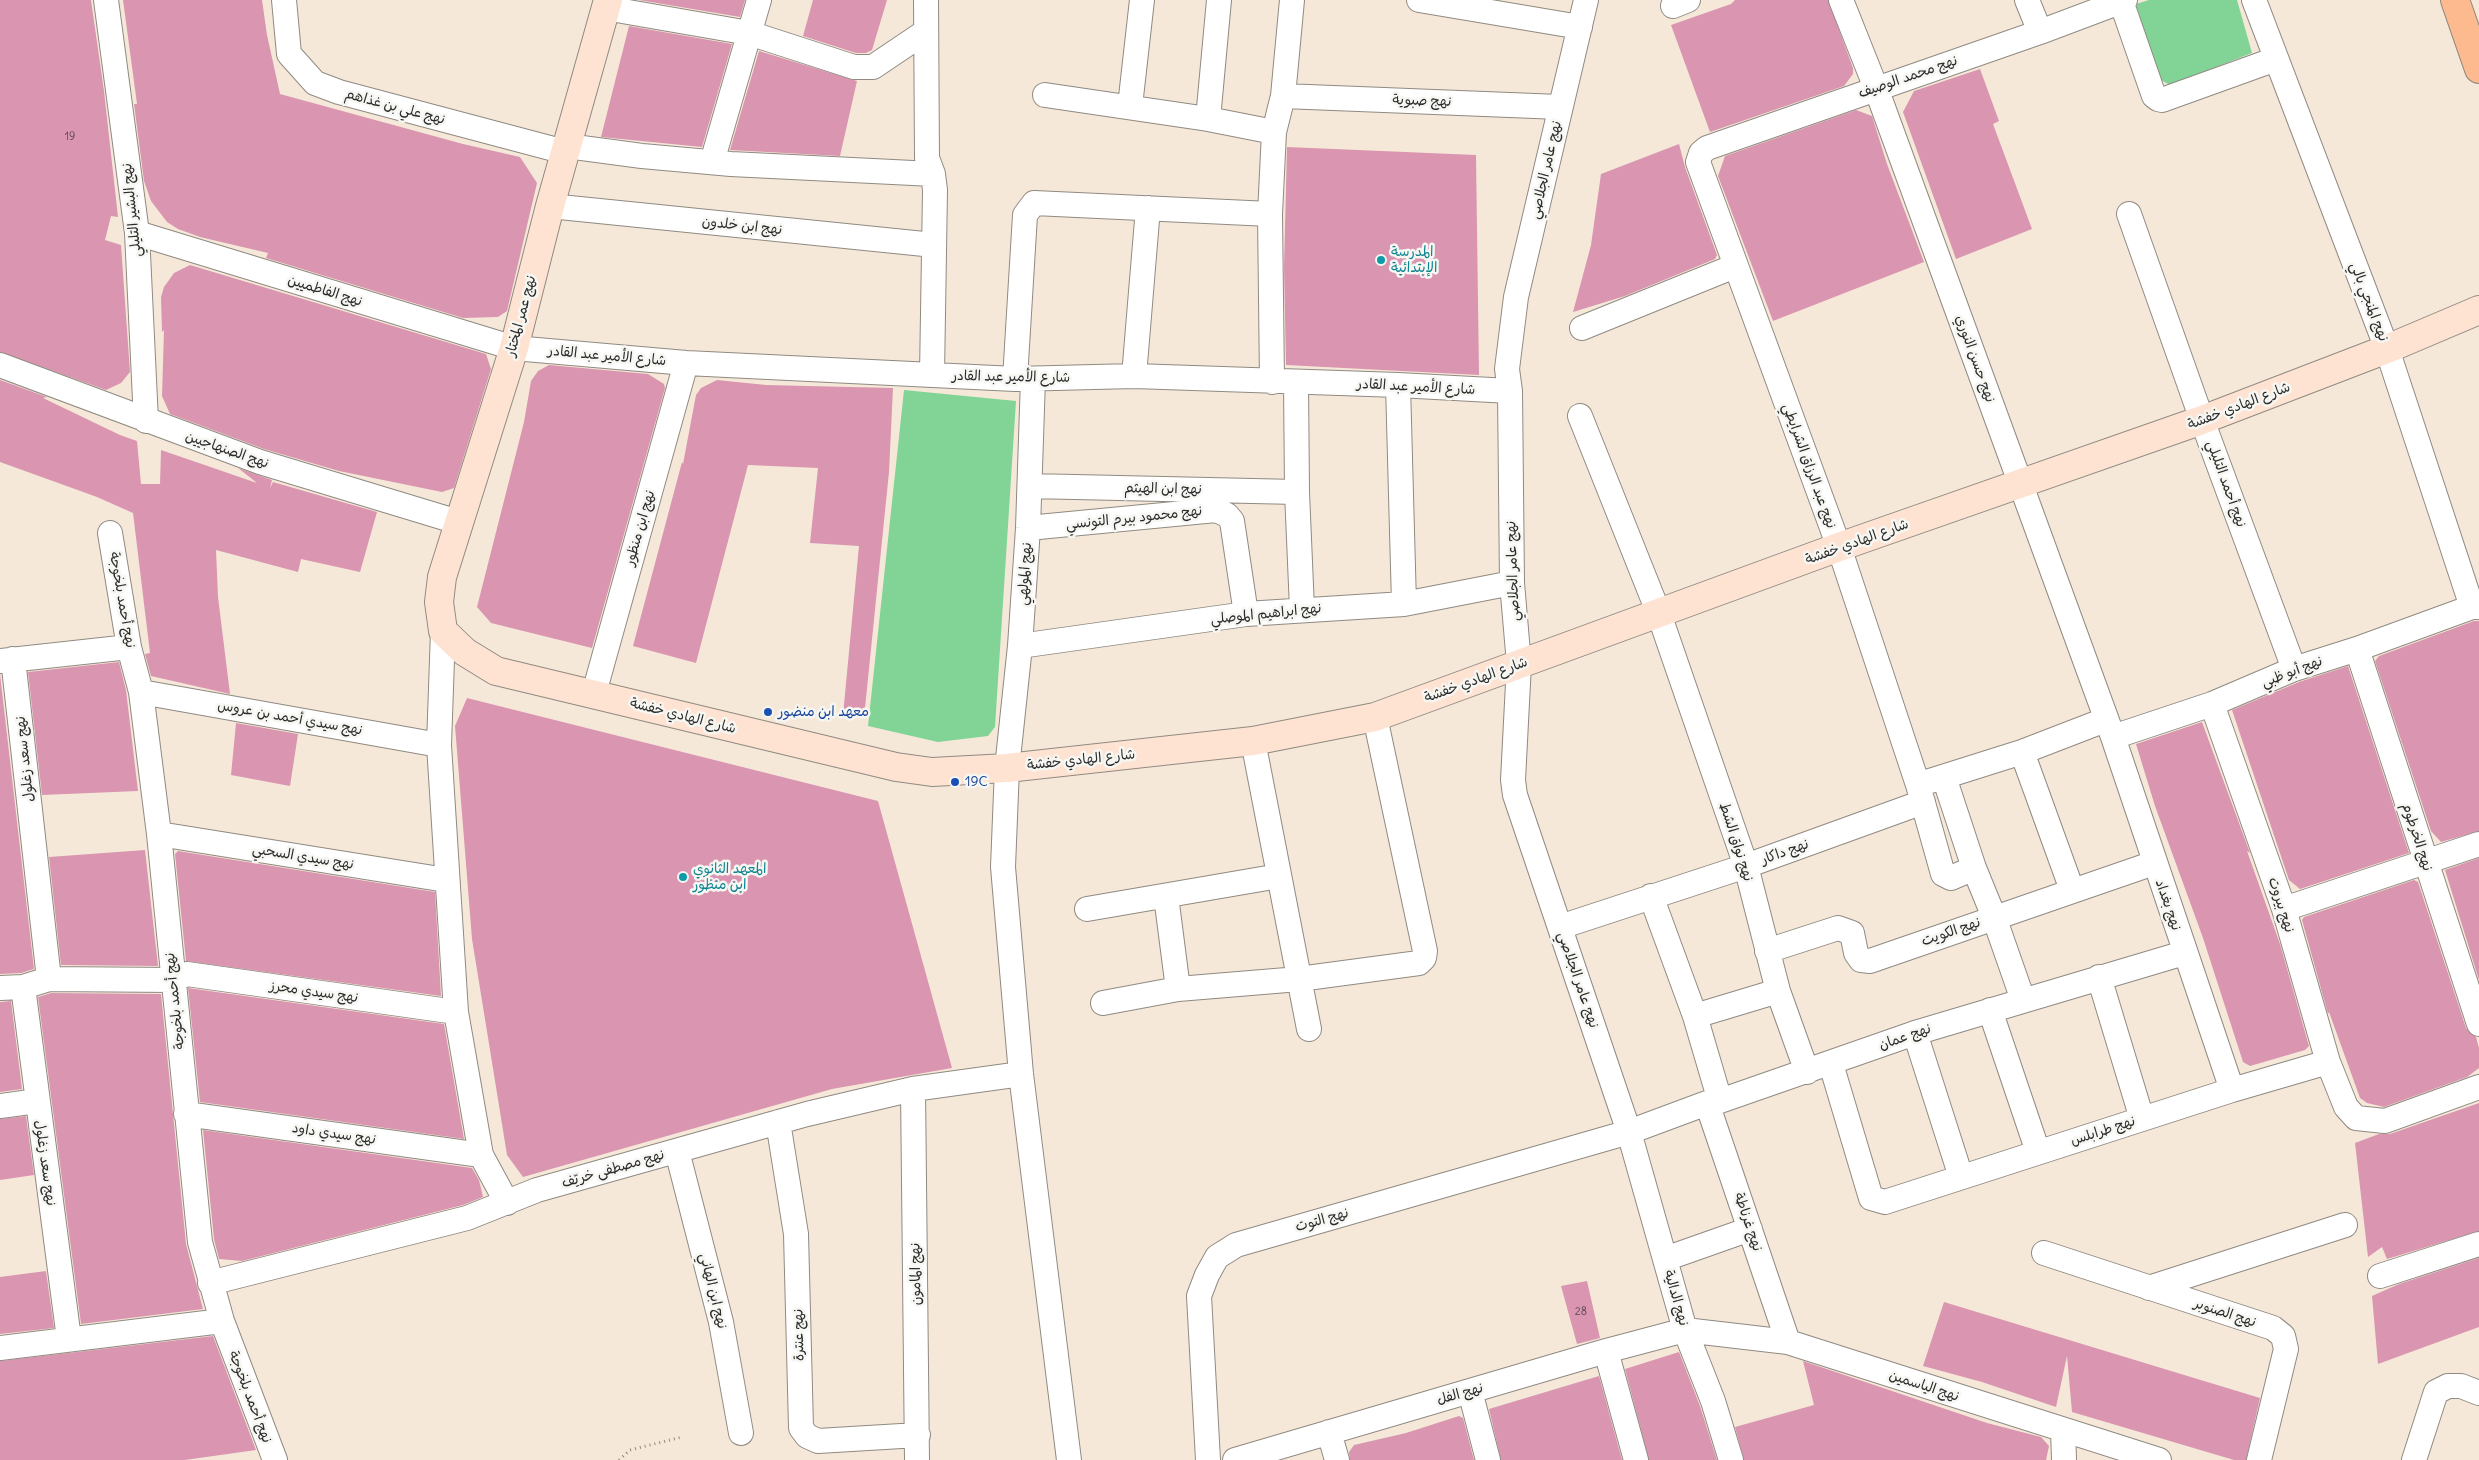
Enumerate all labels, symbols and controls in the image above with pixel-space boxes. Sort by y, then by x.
street label: نهج محمد الوصيف [1856,52,1960,102]
street label: نهج علي بن غذاهم [343,86,447,128]
street label: نهج صبوية [1392,92,1452,110]
street label: نهج عامر الجلاصي [1527,119,1565,221]
house number: 19 [65,130,75,144]
street label: نهج البشير التليلي [119,162,145,258]
street label: نهج ابن خلدون [701,213,783,239]
place label: المدرسة الإبتدائية [1391,244,1437,276]
marker: المدرسة الإبتدائية [1375,254,1387,266]
street label: نهج المنجي بالي [2346,260,2392,344]
street label: نهج الفاطميين [286,272,364,310]
street label: نهج عمر المختار [502,274,540,358]
street label: نهج حسن النوري [1951,313,1999,405]
street label: شارع الأمير عبد القادر [547,342,667,370]
street label: شارع الأمير عبد القادر [952,368,1070,386]
street label: شارع الأمير عبد القادر [1356,376,1476,398]
street label: شارع الهادي خفشة [2185,379,2293,433]
street label: نهج عبد الرزاق الشرايطي [1779,401,1839,531]
street label: نهج الصنهاجيين [183,428,271,472]
street label: نهج أحمد التليلي [2203,438,2249,530]
street label: نهج ابن الهيثم [1124,480,1202,498]
street label: نهج ابن منظور [621,488,659,568]
street label: نهج محمود بيرم التونسي [1065,502,1203,534]
street label: شارع الهادي خفشة [1803,516,1911,568]
street label: نهج عامر الجلاصي [1503,521,1523,621]
street label: نهج المولهي [1014,542,1036,606]
street label: نهج أحمد بلخوجة [105,551,139,649]
street label: نهج ابراهيم الموصلي [1210,600,1322,628]
street label: نهج أبو ظبي [2259,653,2325,691]
street label: شارع الهادي خفشة [1422,654,1530,706]
street label: شارع الهادي خفشة [628,695,738,737]
street label: نهج سيدي أحمد بن عروس [216,697,364,739]
place label: معهد ابن منضور [778,704,869,720]
marker: معهد ابن منضور [762,706,774,718]
street label: نهج سعد زغلول [12,715,38,803]
street label: شارع الهادي خفشة [1026,746,1136,774]
place label: 19C [965,774,988,790]
marker: 19C [949,776,961,788]
street label: نهج نواق الشط [1715,800,1757,884]
street label: نهج الخرطوم [2398,801,2436,873]
street label: نهج داكار [1759,836,1811,868]
street label: نهج سيدي السحبي [251,841,355,873]
place label: المعهد الثانوي ابن منظور [693,861,766,894]
marker: المعهد الثانوي ابن منظور [677,871,689,883]
street label: نهج بيروت [2264,875,2298,935]
street label: نهج بغداد [2151,877,2185,933]
street label: نهج الكويت [1919,914,1983,950]
street label: نهج عامر الجلاصي [1554,930,1602,1030]
street label: نهج أحمد بلخوجة [162,952,188,1050]
street label: نهج سيدي محرز [269,977,359,1007]
street label: نهج عمان [1877,1020,1933,1054]
street label: نهج طرابلس [2069,1113,2137,1149]
street label: نهج سعد زغلول [31,1119,59,1207]
street label: نهج سيدي داود [291,1120,377,1148]
street label: نهج مصطفى خريّف [560,1146,666,1192]
street label: نهج غرناطة [1730,1190,1766,1254]
street label: نهج التوت [1293,1204,1351,1236]
street label: نهج المامون [907,1243,925,1305]
street label: نهج ابن الهاني [695,1251,731,1331]
street label: نهج الدالية [1660,1268,1692,1328]
street label: نهج الصنوبر [2192,1295,2258,1331]
house number: 28 [1575,1305,1587,1319]
street label: نهج عنترة [790,1309,808,1361]
street label: نهج أحمد بلخوجة [225,1349,275,1445]
street label: نهج الياسمين [1887,1367,1961,1405]
street label: نهج الفل [1435,1379,1485,1409]

